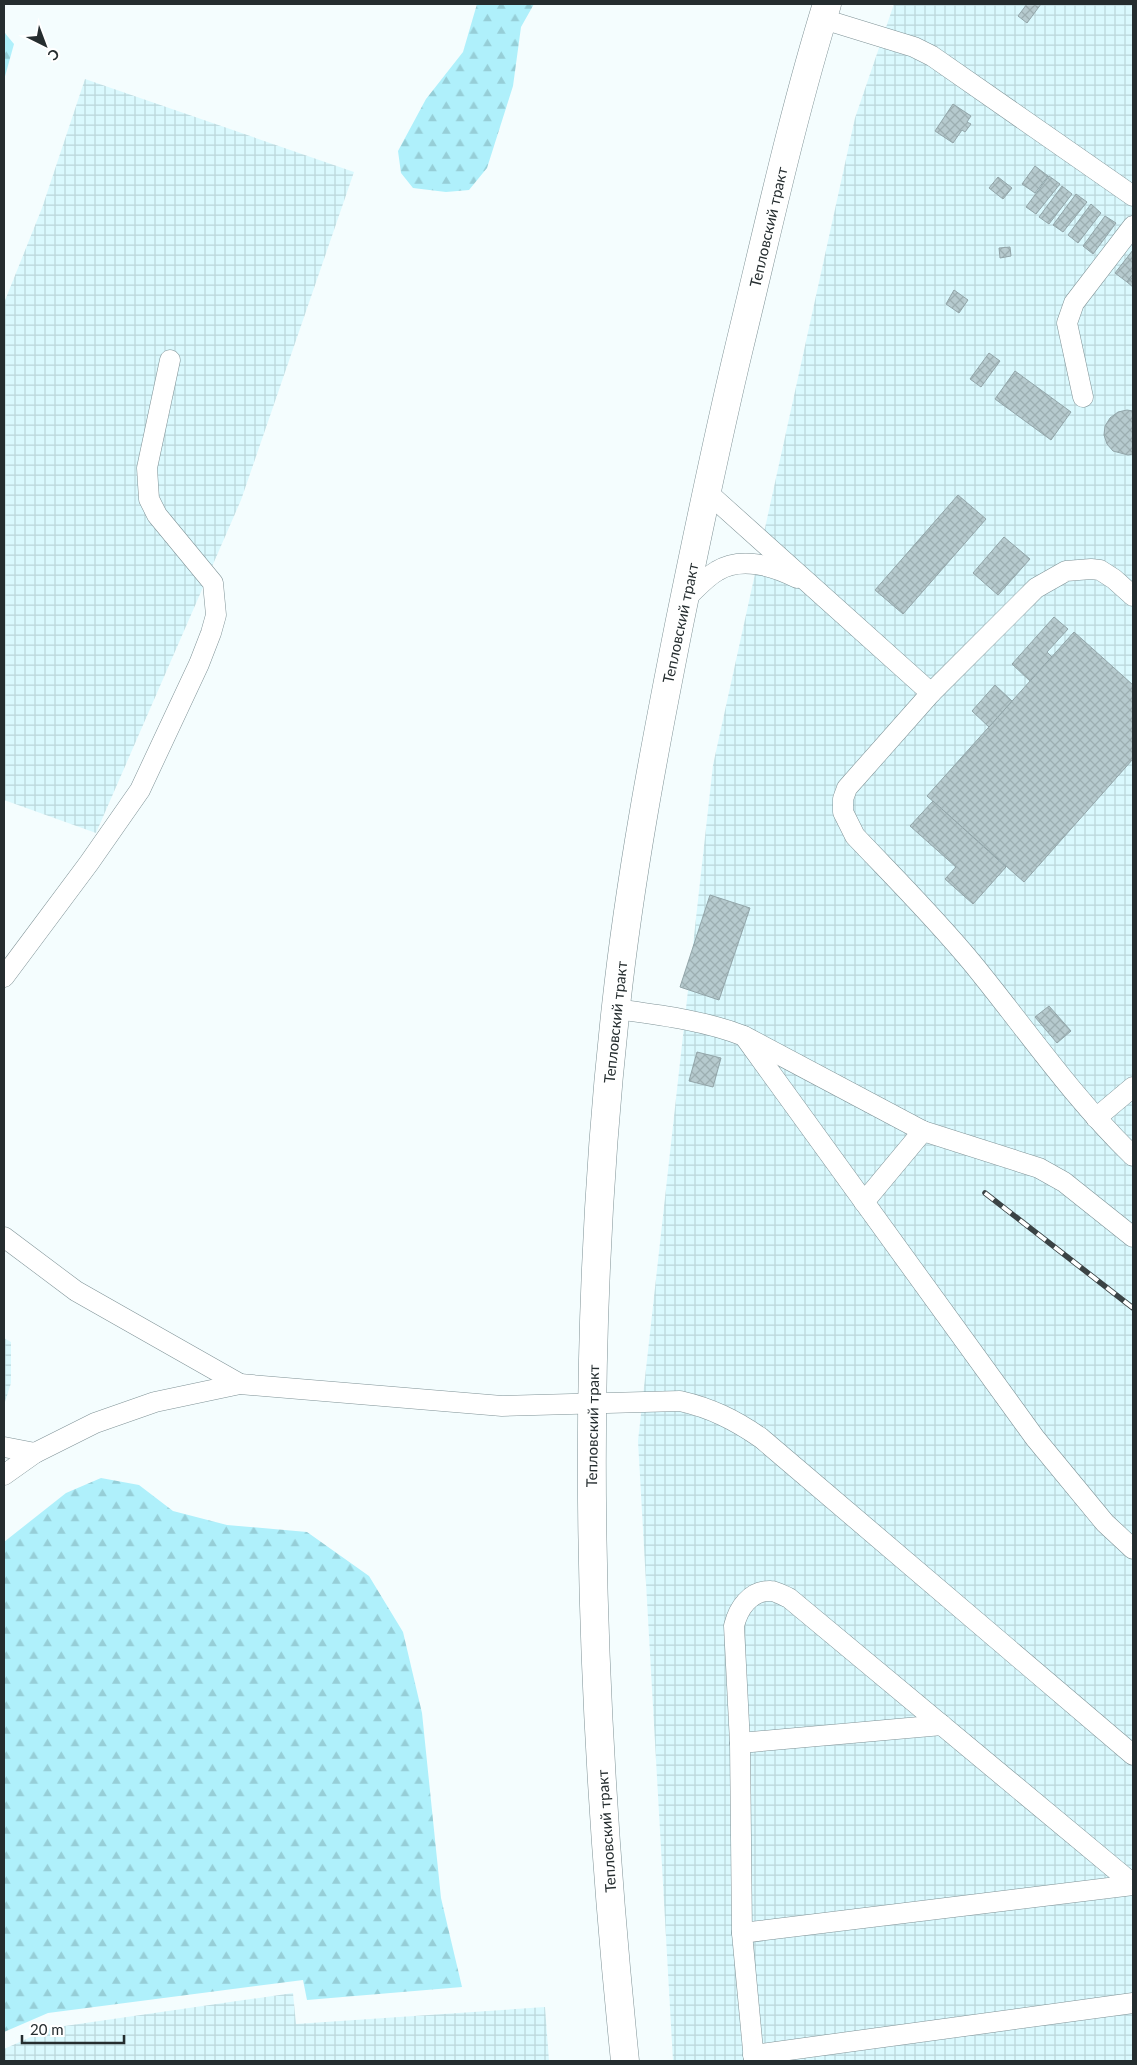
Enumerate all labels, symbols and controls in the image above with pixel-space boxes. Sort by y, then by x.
north arrow [20,20,70,70]
text: С [44,46,63,65]
street label: Тепловский тракт [745,165,791,289]
street label: Тепловский тракт [658,561,702,685]
street label: Тепловский тракт [600,960,630,1084]
street label: Тепловский тракт [582,1364,602,1488]
street label: Тепловский тракт [593,1769,619,1893]
scale bar [22,2012,125,2044]
text: 20 m [30,2020,64,2038]

